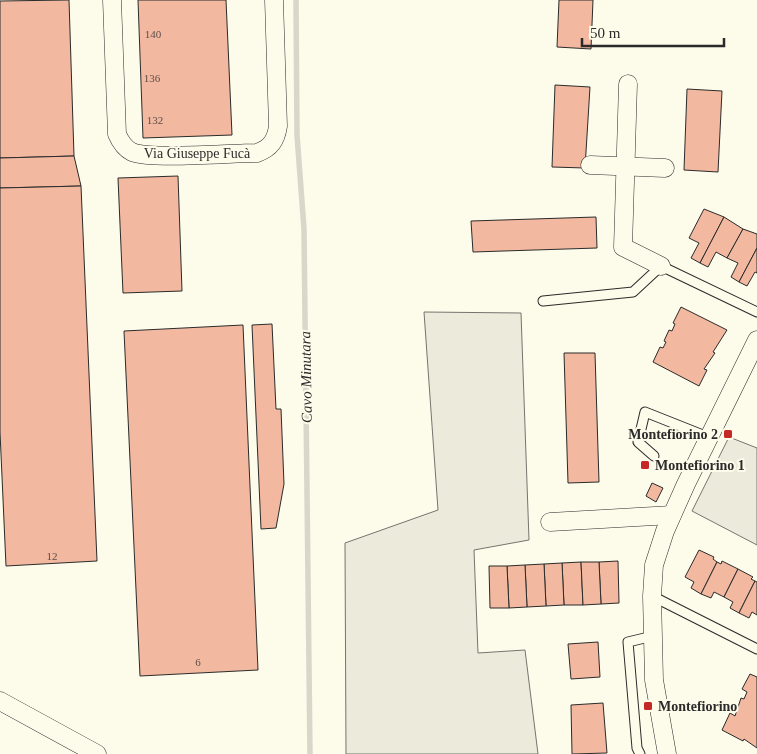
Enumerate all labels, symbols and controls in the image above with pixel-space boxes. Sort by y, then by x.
scale bar [582,15,724,47]
text: 50 m [590,25,621,41]
house number: 140 [145,28,162,40]
house number: 136 [144,72,161,84]
house number: 132 [147,114,163,126]
street label: Via Giuseppe Fucà [144,146,251,161]
water label: Cavo Minutara [297,331,315,423]
place label: Montefiorino 2 [628,427,718,442]
marker: Montefiorino 2 [722,428,734,440]
place label: Montefiorino 1 [655,458,745,473]
marker: Montefiorino 1 [639,459,651,471]
house number: 12 [47,550,58,562]
house number: 6 [195,656,201,668]
place label: Montefiorino [658,699,737,714]
marker: Montefiorino [642,700,654,712]

